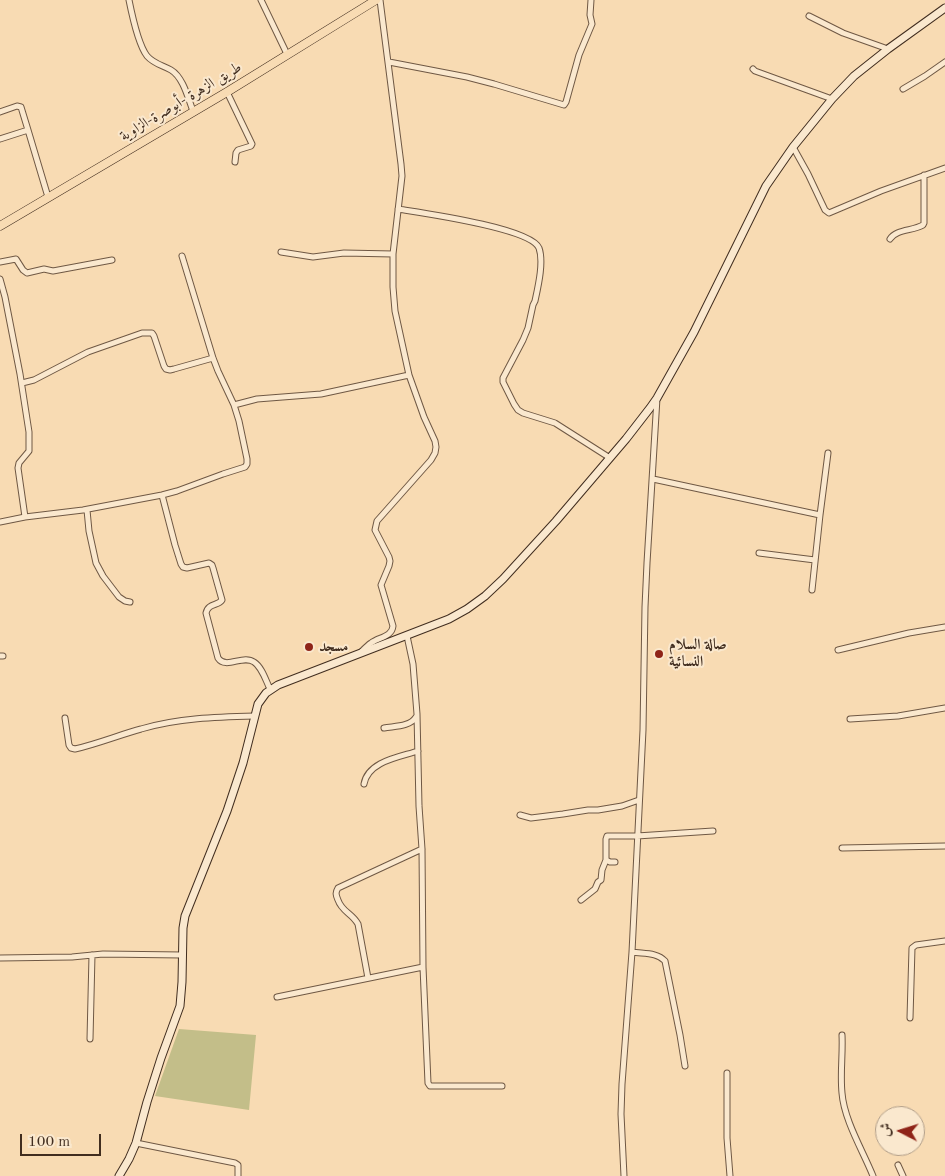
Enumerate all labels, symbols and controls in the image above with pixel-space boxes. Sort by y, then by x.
street label: طريق الزهرة -أبوصرة-الزاوية [117,58,245,146]
place label: صالة السلام النسائية [669,636,727,671]
place label: مسجد [319,638,348,656]
marker: مسجد [303,641,315,653]
marker: صالة السلام النسائية [653,648,665,660]
north arrow [875,1106,925,1156]
text: ش [878,1122,894,1137]
scale bar [22,1124,104,1156]
text: 100 m [28,1135,70,1150]

